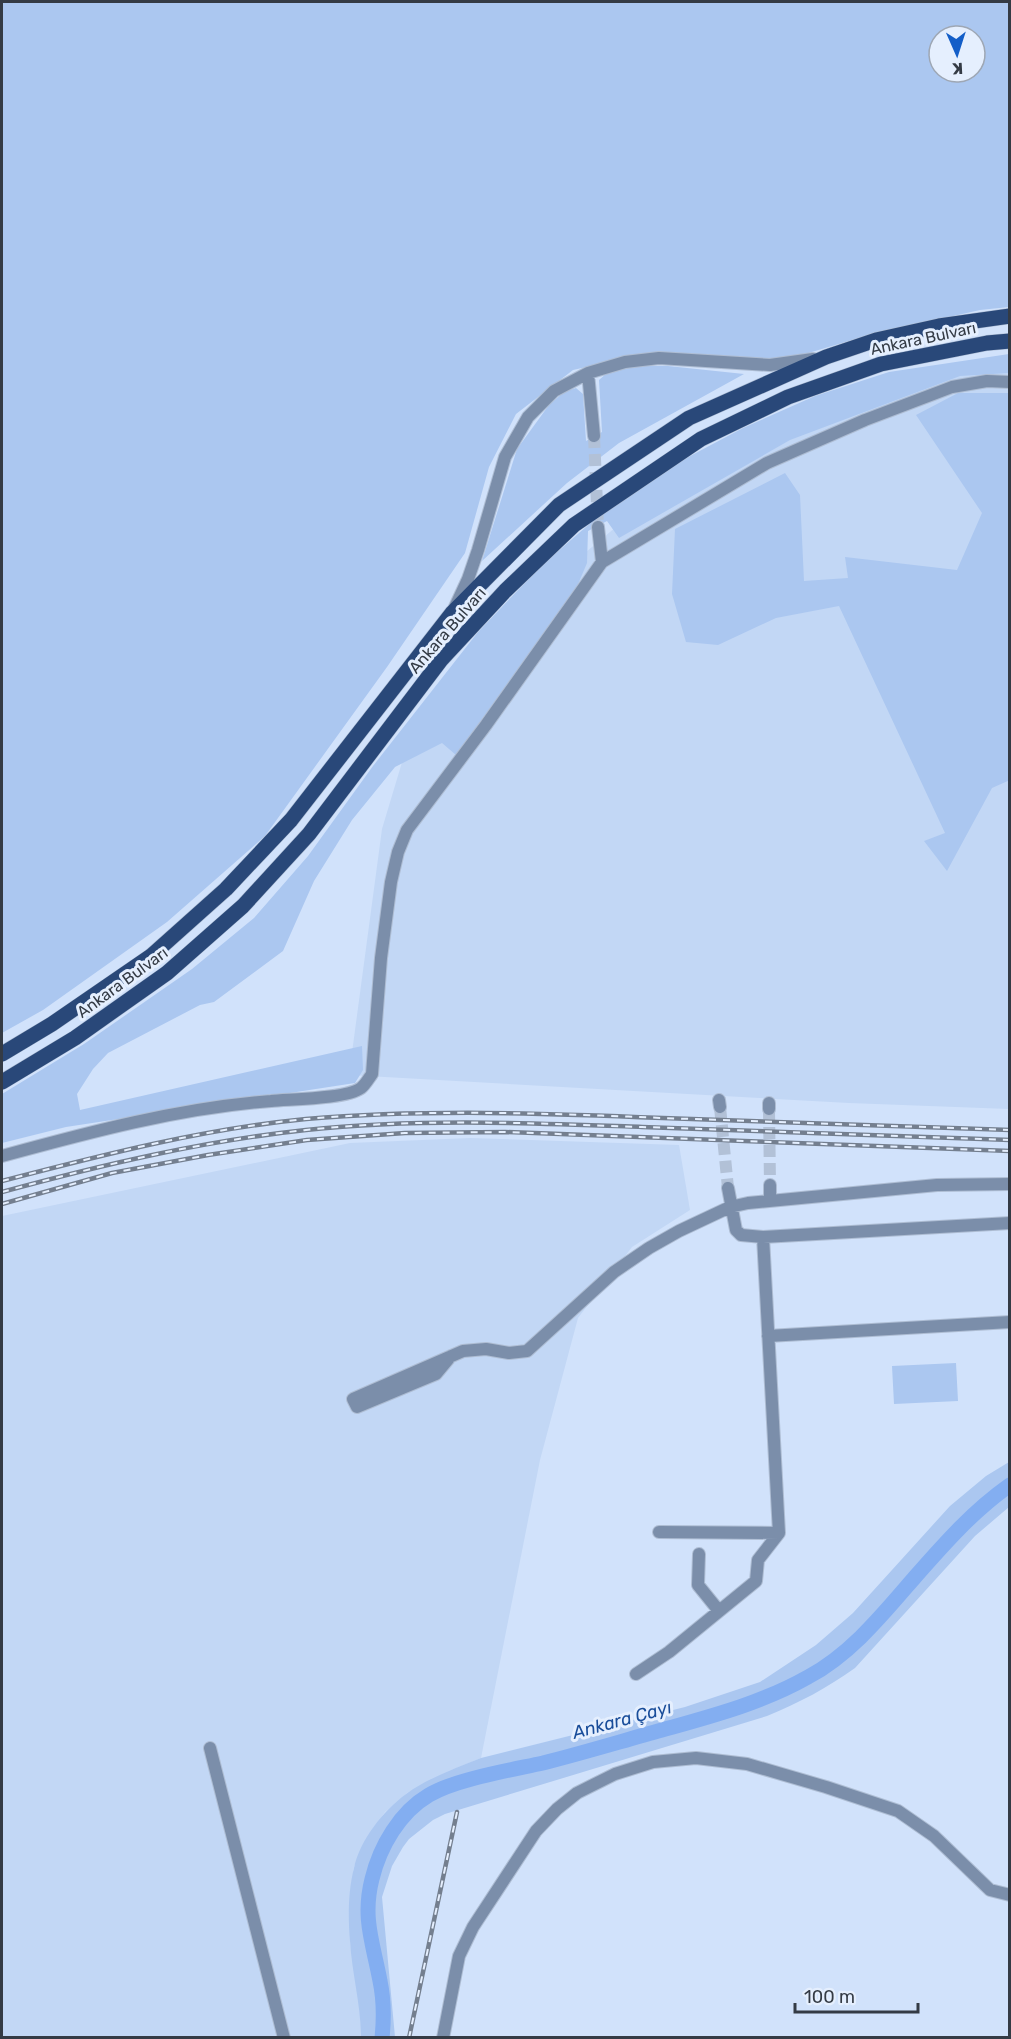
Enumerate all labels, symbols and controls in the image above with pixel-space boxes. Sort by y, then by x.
north arrow [927,24,987,84]
text: K [952,59,964,78]
street label: Ankara Bulvarı [869,318,978,359]
street label: Ankara Bulvarı [405,584,490,677]
street label: Ankara Bulvarı [73,943,171,1022]
water label: Ankara Çayı [569,1696,674,1744]
scale bar [795,1976,918,2014]
text: 100 m [804,1986,855,2008]

